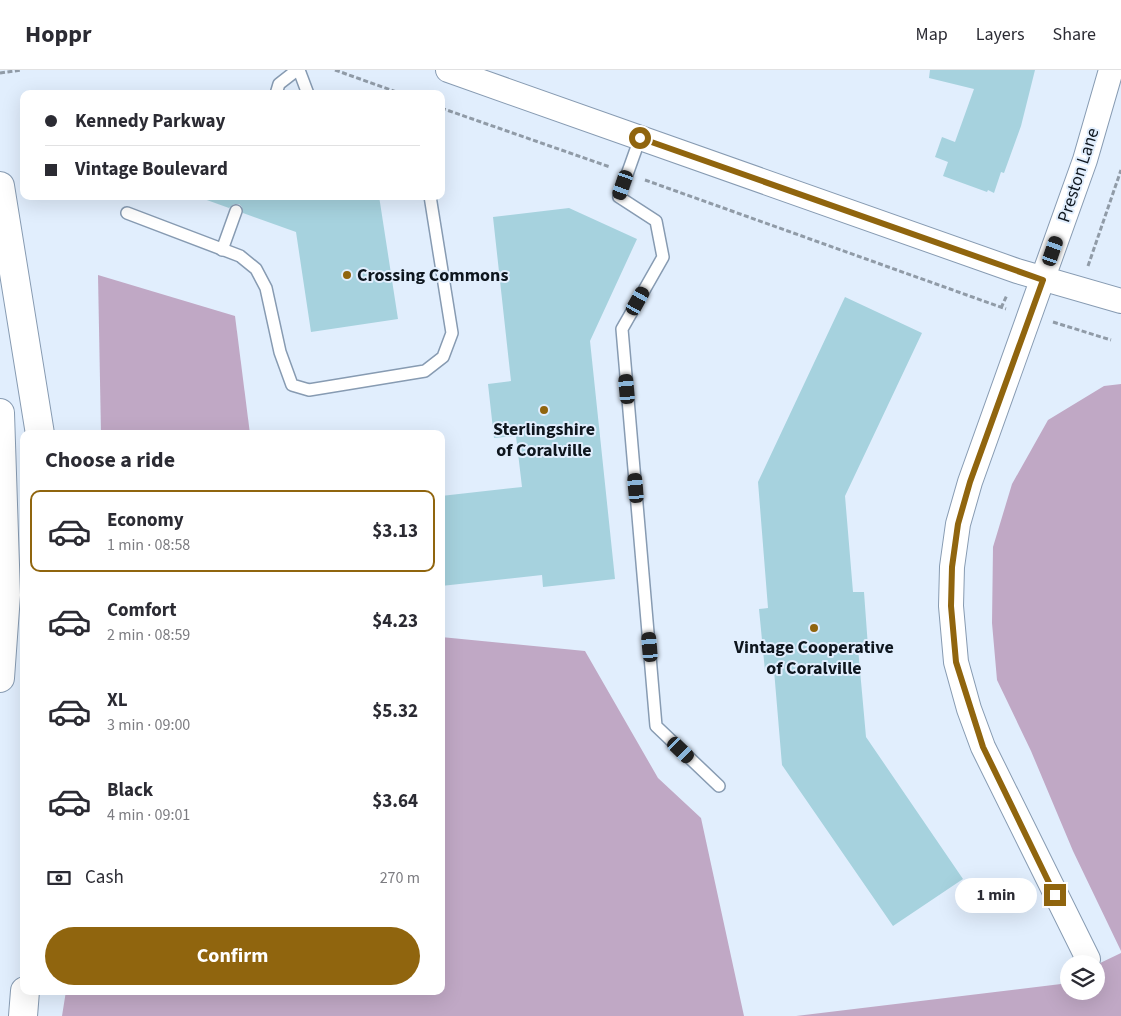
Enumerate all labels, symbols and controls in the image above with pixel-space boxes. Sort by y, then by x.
text: Hoppr [25,17,92,52]
text: Map [916,22,948,47]
text: Layers [976,22,1025,47]
text: Share [1053,22,1096,47]
text: Kennedy Parkway [75,108,226,135]
street label: Preston Lane [1051,125,1106,226]
route start [629,127,651,149]
text: Vintage Boulevard [75,156,228,183]
car [611,168,634,202]
car [1041,234,1064,268]
place label: Crossing Commons [357,263,508,288]
marker: Crossing Commons [341,269,353,281]
car [624,284,651,318]
car [618,373,635,405]
marker: Sterlingshire of Coralville [538,404,550,416]
place label: Sterlingshire of Coralville [493,417,595,463]
text: Choose a ride [45,444,175,476]
car [627,472,644,504]
text: Economy [107,507,184,534]
icon: car [47,509,92,554]
text: $3.13 [372,518,418,545]
text: 1 min · 08:58 [107,534,190,556]
text: Comfort [107,597,177,624]
icon: car [47,599,92,644]
text: $4.23 [372,608,418,635]
marker: Vintage Cooperative of Coralville [808,622,820,634]
text: 2 min · 08:59 [107,624,190,646]
car [641,631,658,663]
place label: Vintage Cooperative of Coralville [733,635,894,681]
text: XL [107,687,128,714]
icon: car [47,689,92,734]
text: $5.32 [372,698,418,725]
text: 3 min · 09:00 [107,714,190,736]
car [664,734,697,766]
text: Black [107,777,153,804]
icon: car [47,779,92,824]
text: $3.64 [372,788,418,815]
text: 4 min · 09:01 [107,804,190,826]
icon: cash [45,864,73,892]
text: Cash [85,864,124,891]
text: 270 m [380,867,420,889]
callout: 1 min [955,878,1038,912]
text: 1 min [977,884,1015,906]
route end [1044,884,1066,906]
button: Confirm [45,927,420,985]
map controls [1060,955,1105,1000]
button: layers [1060,955,1105,1000]

